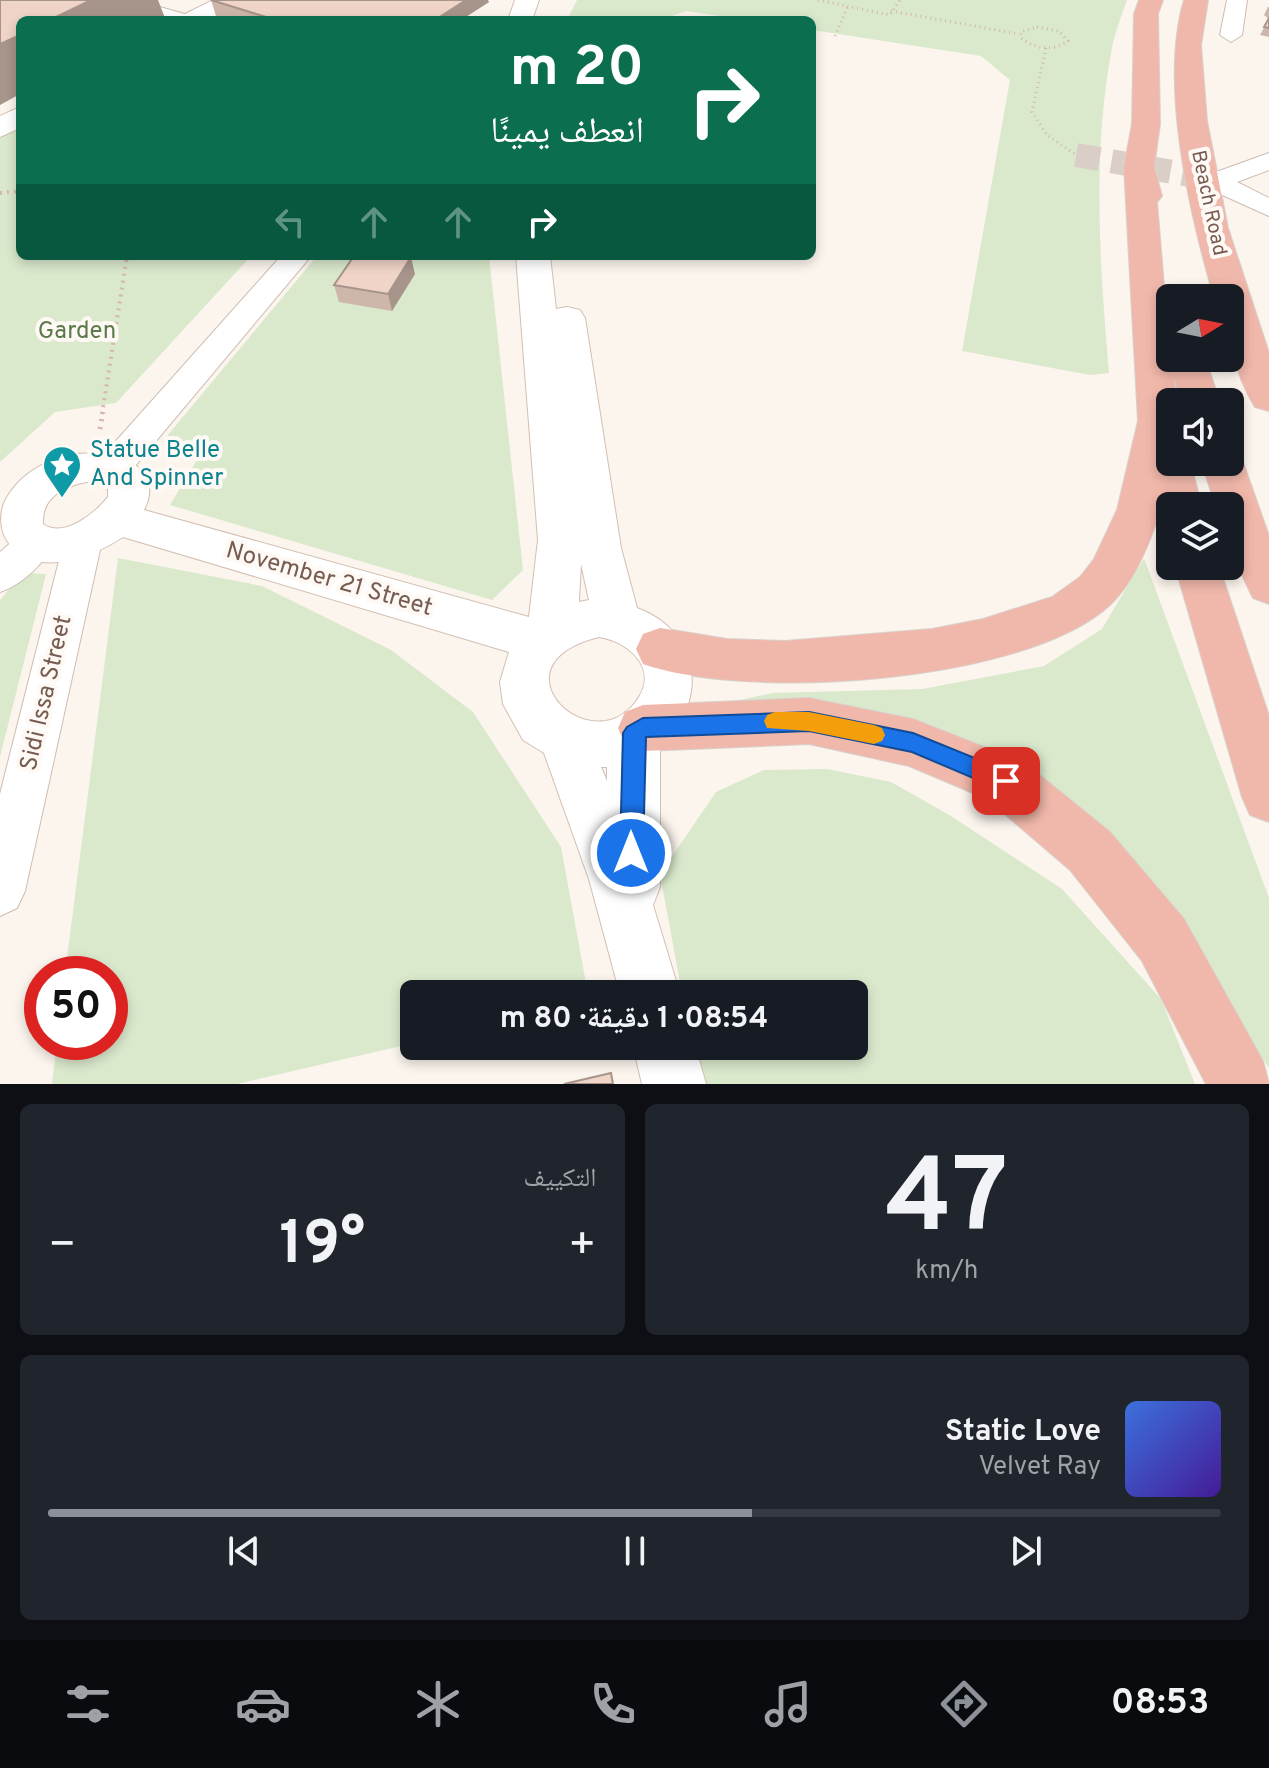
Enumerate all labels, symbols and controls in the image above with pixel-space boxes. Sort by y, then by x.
text: 20 m [510,35,644,105]
icon: right [672,48,776,152]
text: انعطف يمينًا [490,110,644,156]
street label: Beach Road [1184,148,1232,258]
icon: left [268,200,312,244]
icon: ahead [352,200,396,244]
icon: ahead [436,200,480,244]
icon: right [520,200,564,244]
north arrow [1156,284,1244,372]
map controls [1156,284,1244,580]
park label: Garden [38,317,116,347]
button: sound [1156,388,1244,476]
place label: Statue Belle And Spinner [90,436,224,494]
place icon: Statue Belle And Spinner [41,444,83,499]
button: layers [1156,492,1244,580]
street label: November 21 Street [222,536,436,624]
street label: Sidi Issa Street [15,612,79,774]
pin [972,747,1040,815]
icon: arrive [984,759,1028,803]
position arrow [589,811,673,895]
speed limit sign: 50 [24,956,128,1060]
text: 08:54 · 1 دقيقة · 80 m [500,1001,768,1038]
text: 47 [885,1137,1008,1269]
text: التكييف [524,1163,597,1196]
text: 19° [279,1209,365,1285]
text: − [48,1219,76,1275]
text: + [568,1219,597,1275]
text: km/h [915,1255,978,1288]
text: Static Love [945,1414,1101,1451]
text: Velvet Ray [978,1451,1101,1484]
icon: previous [222,1529,266,1573]
icon: pause [613,1529,657,1573]
icon: next [1004,1529,1048,1573]
icon: filters [60,1676,116,1732]
icon: car [235,1676,291,1732]
icon: climate [410,1676,466,1732]
icon: phone [585,1676,641,1732]
icon: music [760,1676,816,1732]
icon: directions [936,1676,992,1732]
text: 08:53 [1111,1681,1209,1727]

